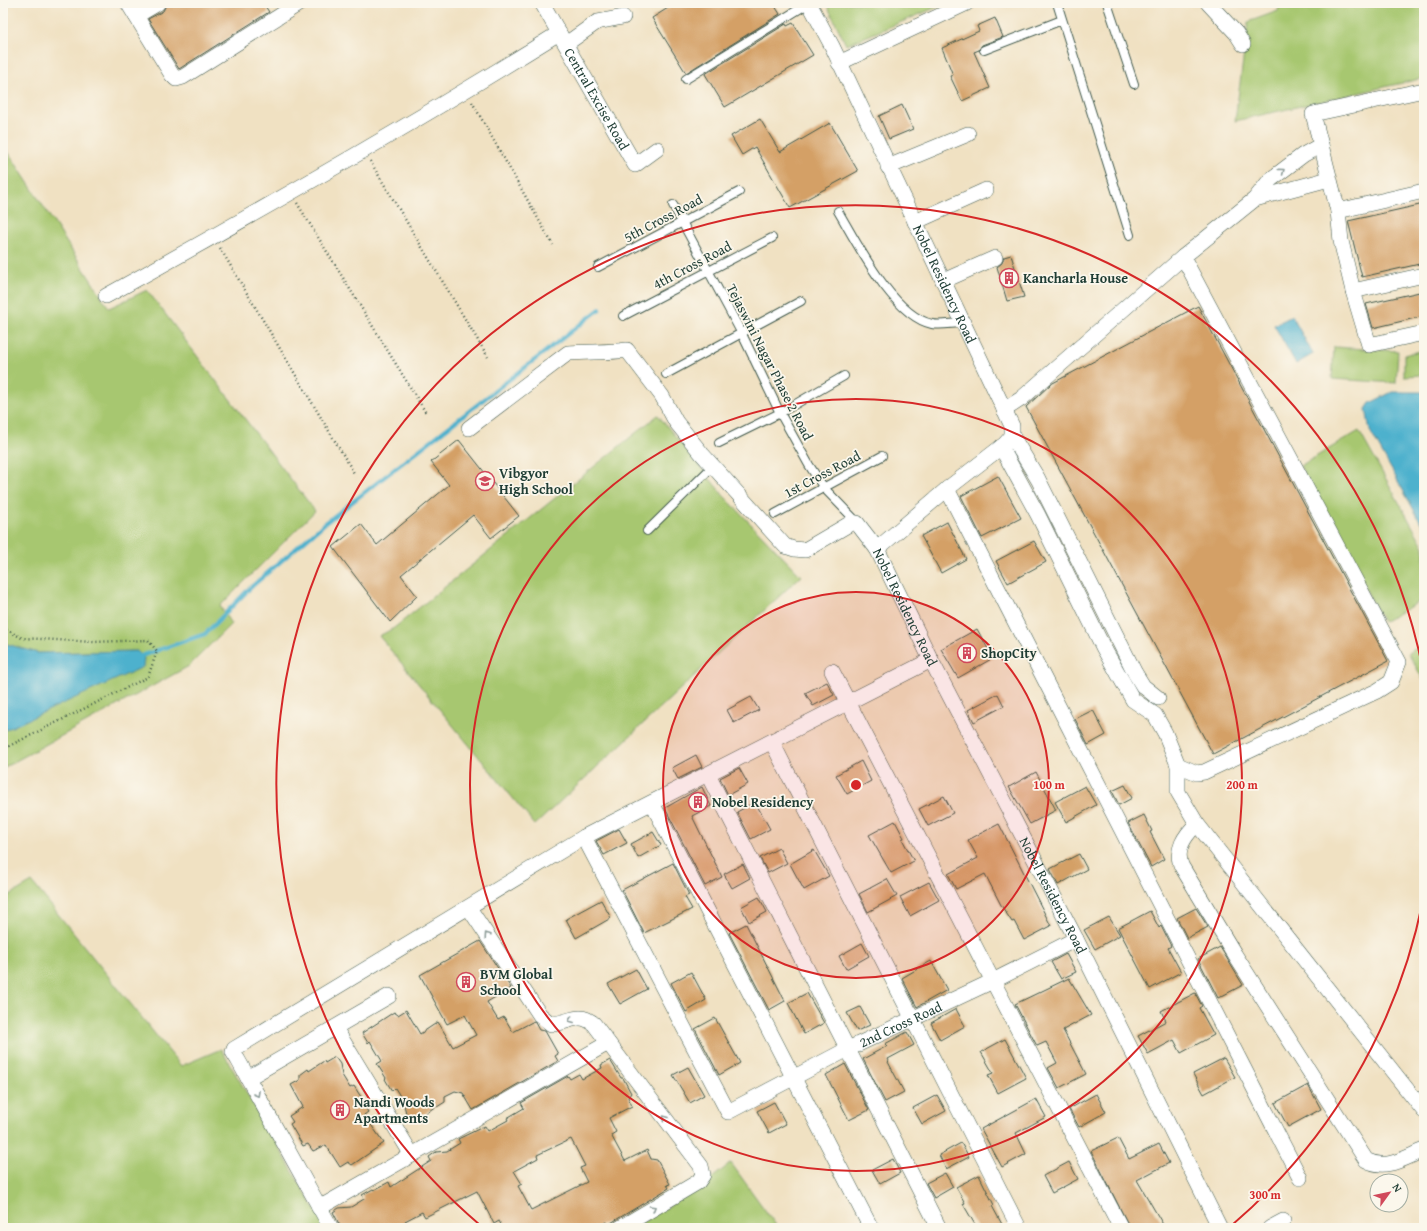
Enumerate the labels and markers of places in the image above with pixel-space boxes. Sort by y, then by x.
building icon: Kancharla House [998,267,1020,289]
place label: Kancharla House [1023,268,1128,288]
place label: Vibgyor High School [499,463,574,499]
school or university icon: Vibgyor High School [474,470,496,492]
building icon: ShopCity [956,642,978,664]
place label: ShopCity [981,643,1038,663]
centre of rings [849,778,863,792]
building icon: Nobel Residency [687,791,709,813]
place label: Nobel Residency [712,792,814,812]
place label: BVM Global School [480,964,553,1000]
building icon: BVM Global School [455,971,477,993]
place label: Nandi Woods Apartments [354,1092,435,1128]
building icon: Nandi Woods Apartments [329,1099,351,1121]

